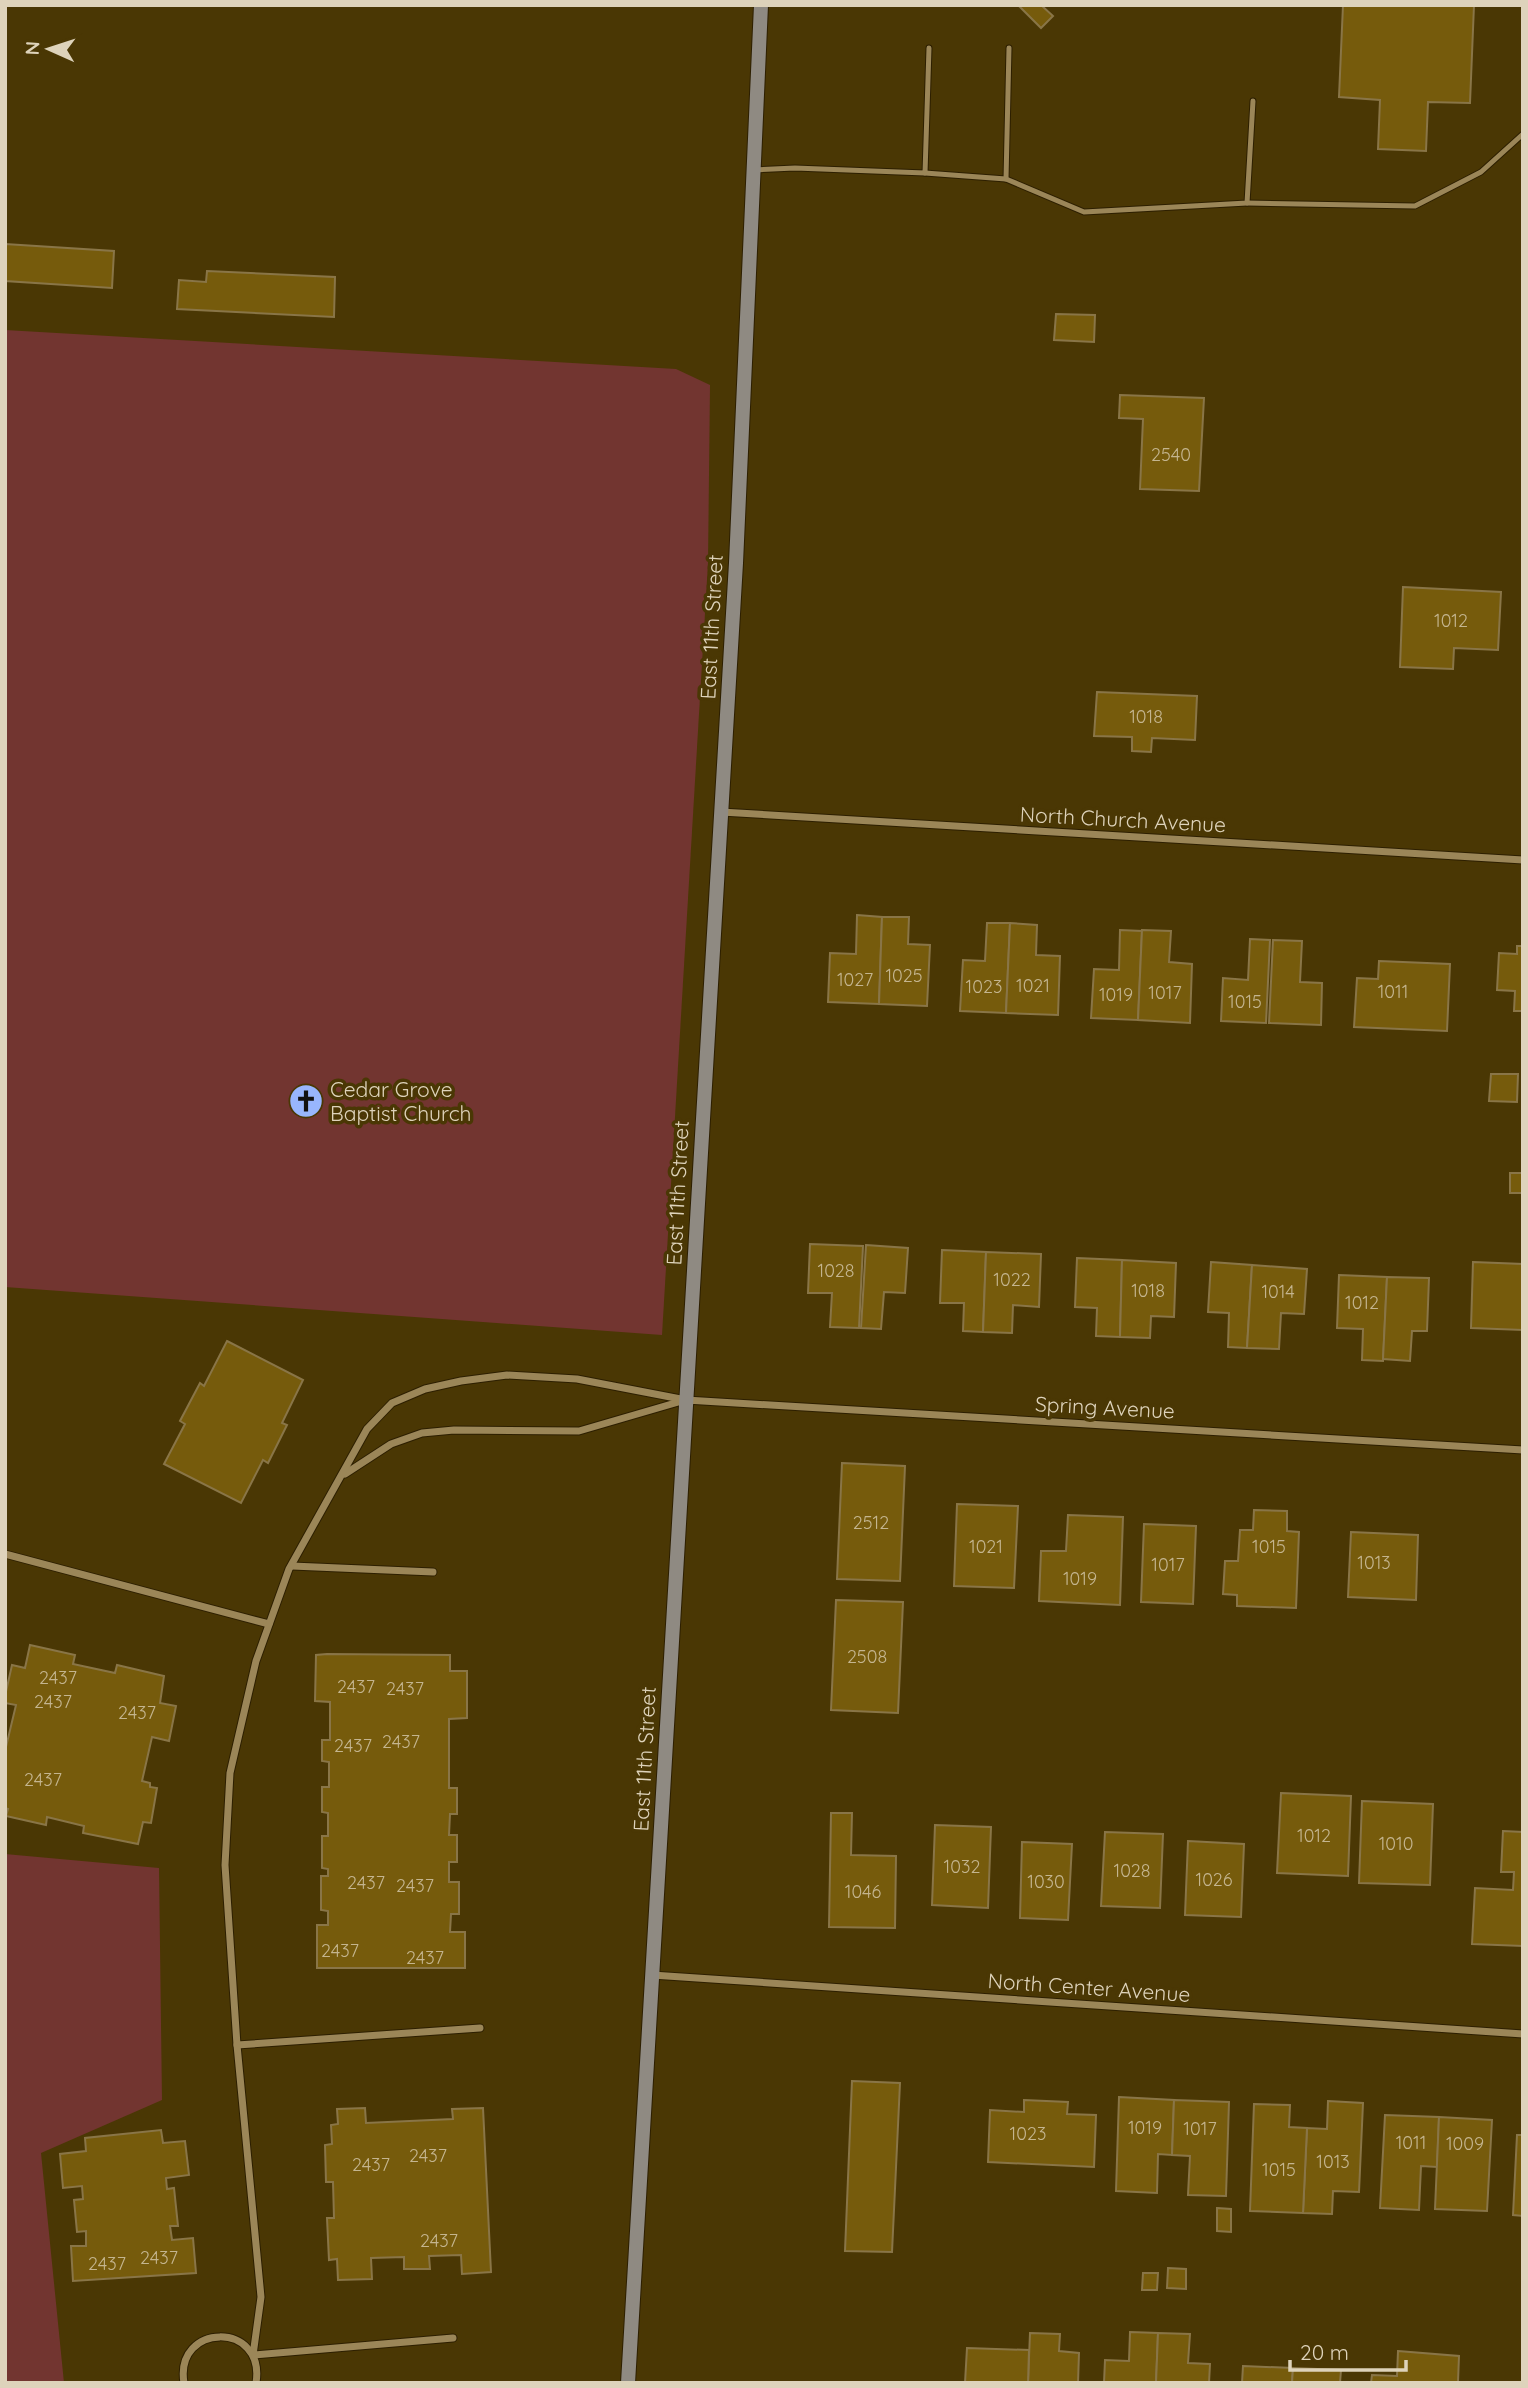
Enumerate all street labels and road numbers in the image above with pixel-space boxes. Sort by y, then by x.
street label: East 11th Street [694,554,728,700]
street label: North Church Avenue [1019,801,1227,837]
street label: East 11th Street [660,1120,694,1266]
street label: Spring Avenue [1034,1390,1176,1424]
street label: East 11th Street [627,1686,661,1832]
street label: North Center Avenue [987,1967,1191,2007]

